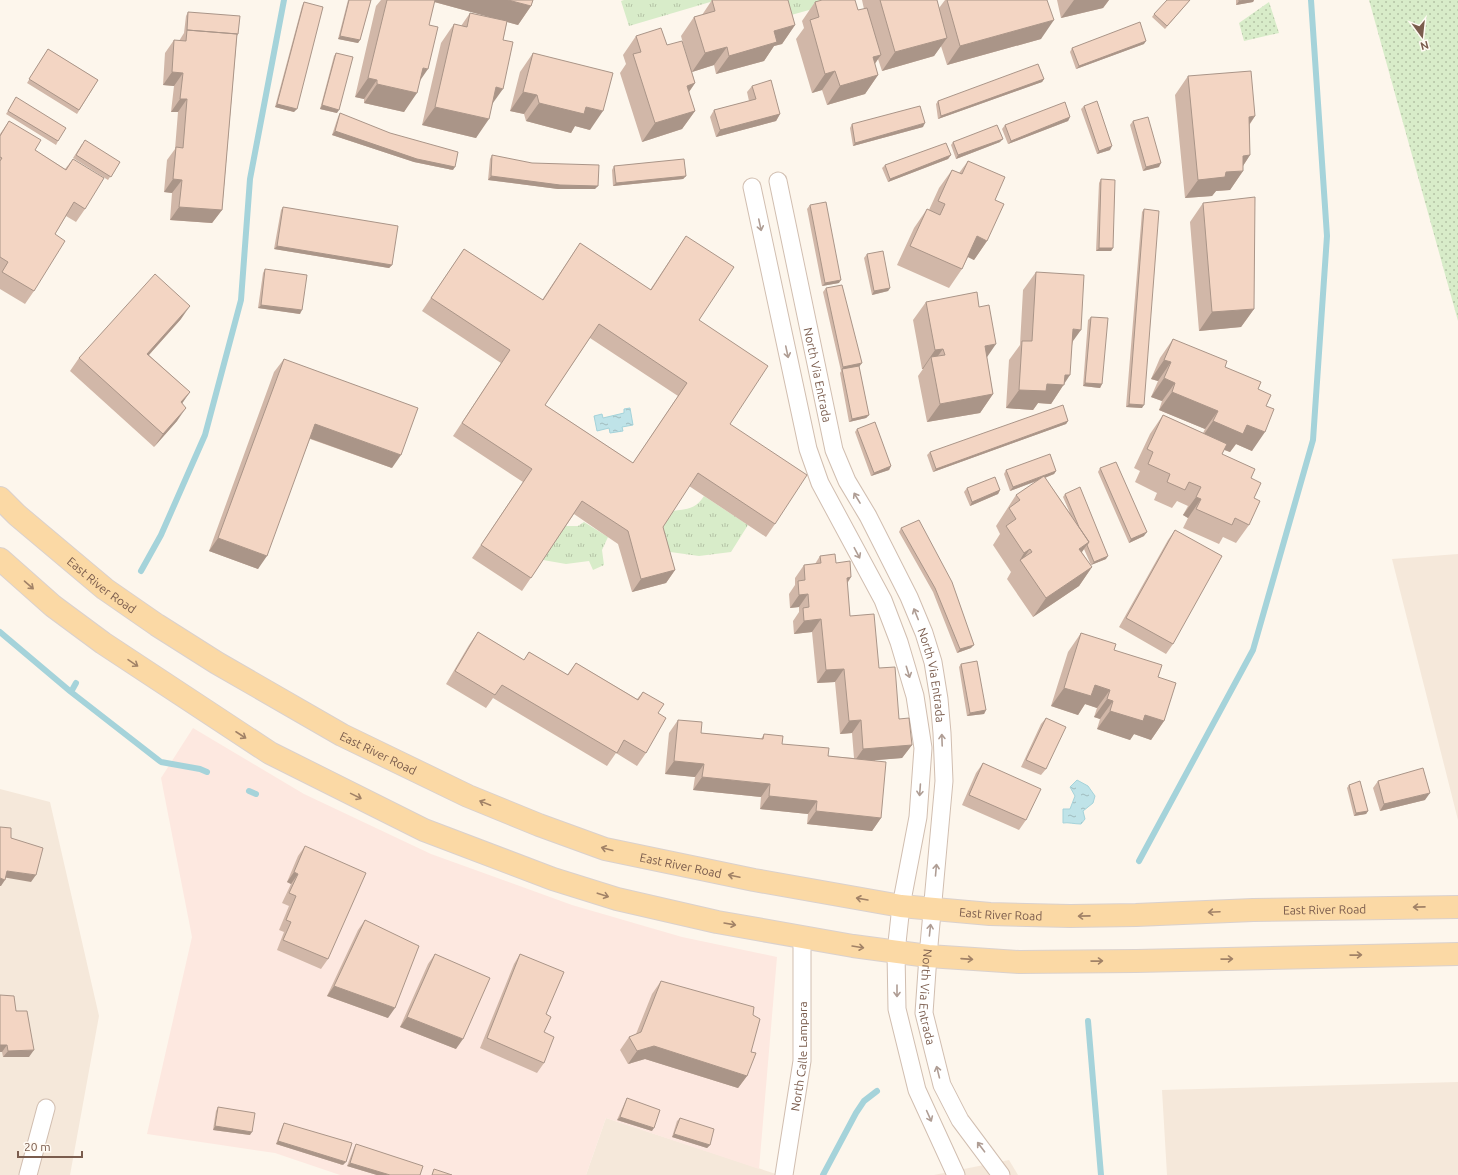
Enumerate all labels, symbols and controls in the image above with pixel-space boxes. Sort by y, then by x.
north arrow [1402,16,1442,56]
text: N [1419,39,1430,53]
one-way arrow [757,218,765,231]
street label: North Via Entrada [802,326,835,423]
one-way arrow [784,345,792,358]
one-way arrow [853,492,861,504]
one-way arrow [854,547,862,559]
street label: East River Road [65,554,139,615]
one-way arrow [24,580,34,589]
one-way arrow [912,608,919,620]
street label: North Via Entrada [916,626,948,723]
one-way arrow [127,659,138,667]
one-way arrow [905,665,912,678]
street label: East River Road [338,729,419,777]
one-way arrow [235,731,246,739]
one-way arrow [939,734,946,747]
one-way arrow [917,783,924,796]
one-way arrow [350,793,362,800]
one-way arrow [480,799,492,807]
one-way arrow [601,845,614,852]
street label: East River Road [639,850,723,880]
one-way arrow [932,864,940,877]
one-way arrow [728,871,741,879]
one-way arrow [597,891,609,899]
one-way arrow [856,895,869,903]
street label: East River Road [1283,902,1366,916]
one-way arrow [1413,904,1426,911]
street label: East River Road [959,905,1043,922]
one-way arrow [1208,908,1221,915]
one-way arrow [1078,912,1091,920]
one-way arrow [723,920,736,928]
one-way arrow [927,924,934,937]
one-way arrow [851,943,864,951]
street label: North Via Entrada [917,948,938,1046]
one-way arrow [1349,952,1362,959]
one-way arrow [960,955,973,962]
one-way arrow [1220,955,1233,963]
one-way arrow [1090,957,1103,965]
one-way arrow [893,984,901,997]
street label: North Calle Lampara [788,1001,809,1112]
one-way arrow [934,1066,942,1079]
one-way arrow [926,1110,933,1122]
scale bar [18,1133,82,1159]
text: 20 m [24,1140,51,1153]
one-way arrow [977,1142,985,1153]

